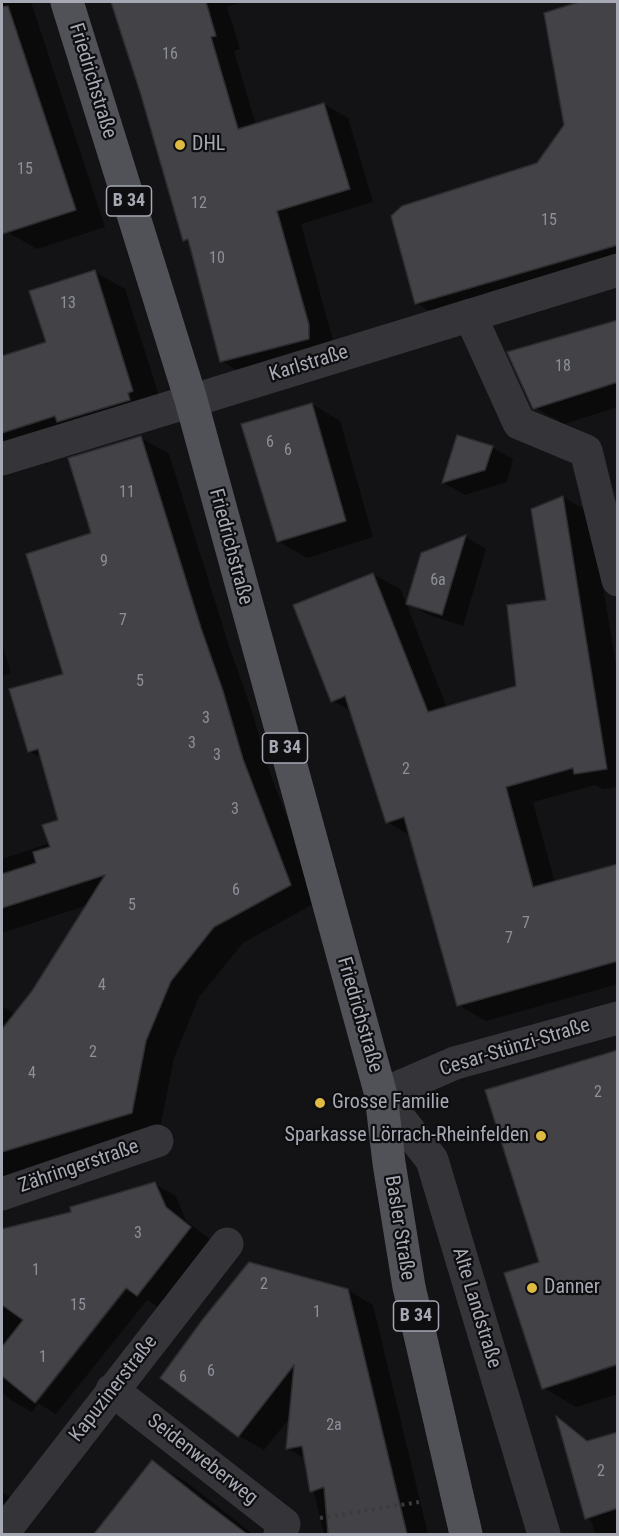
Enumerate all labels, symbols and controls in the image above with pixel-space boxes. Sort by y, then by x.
street label: Friedrichstraße [63,21,121,141]
house number: 16 [162,45,178,65]
place label: DHL [192,133,225,157]
marker: DHL [173,138,187,152]
house number: 15 [17,160,33,180]
road number: B 34 [106,186,152,216]
house number: 12 [191,194,207,214]
house number: 15 [541,211,557,231]
house number: 10 [209,249,225,269]
house number: 13 [60,294,76,314]
street label: Karlstraße [267,341,351,387]
house number: 18 [555,357,571,377]
house number: 6 [266,433,274,453]
house number: 6 [284,441,292,461]
house number: 11 [119,483,135,503]
street label: Friedrichstraße [203,486,257,608]
house number: 9 [100,552,108,572]
house number: 6a [430,571,446,591]
house number: 7 [119,611,127,631]
house number: 5 [136,672,144,692]
house number: 3 [202,709,210,729]
road number: B 34 [262,733,308,763]
house number: 3 [188,734,196,754]
house number: 3 [213,746,221,766]
house number: 2 [402,760,410,780]
house number: 3 [231,800,239,820]
house number: 6 [232,881,240,901]
house number: 5 [128,896,136,916]
house number: 7 [522,914,530,934]
house number: 7 [505,929,513,949]
street label: Friedrichstraße [331,954,387,1076]
house number: 4 [98,976,106,996]
street label: Cesar-Stünzi-Straße [437,1014,593,1082]
house number: 2 [89,1043,97,1063]
house number: 4 [28,1064,36,1084]
house number: 2 [594,1083,602,1103]
place label: Grosse Familie [332,1091,449,1115]
marker: Grosse Familie [313,1096,327,1110]
place label: Sparkasse Lörrach-Rheinfelden [285,1124,529,1148]
marker: Sparkasse Lörrach-Rheinfelden [534,1129,548,1143]
street label: Zähringerstraße [16,1135,142,1199]
street label: Basler Straße [379,1174,419,1282]
house number: 3 [134,1224,142,1244]
street label: Alte Landstraße [446,1245,506,1371]
house number: 1 [32,1261,40,1281]
house number: 2 [260,1275,268,1295]
place label: Danner [544,1276,600,1300]
marker: Danner [525,1281,539,1295]
house number: 15 [70,1296,86,1316]
road number: B 34 [394,1301,438,1331]
house number: 1 [313,1303,321,1323]
street label: Kapuzinerstraße [65,1331,163,1447]
house number: 1 [39,1348,47,1368]
house number: 6 [207,1362,215,1382]
house number: 6 [179,1368,187,1388]
street label: Seidenweberweg [142,1409,262,1511]
house number: 2a [326,1416,342,1436]
house number: 2 [597,1462,605,1482]

